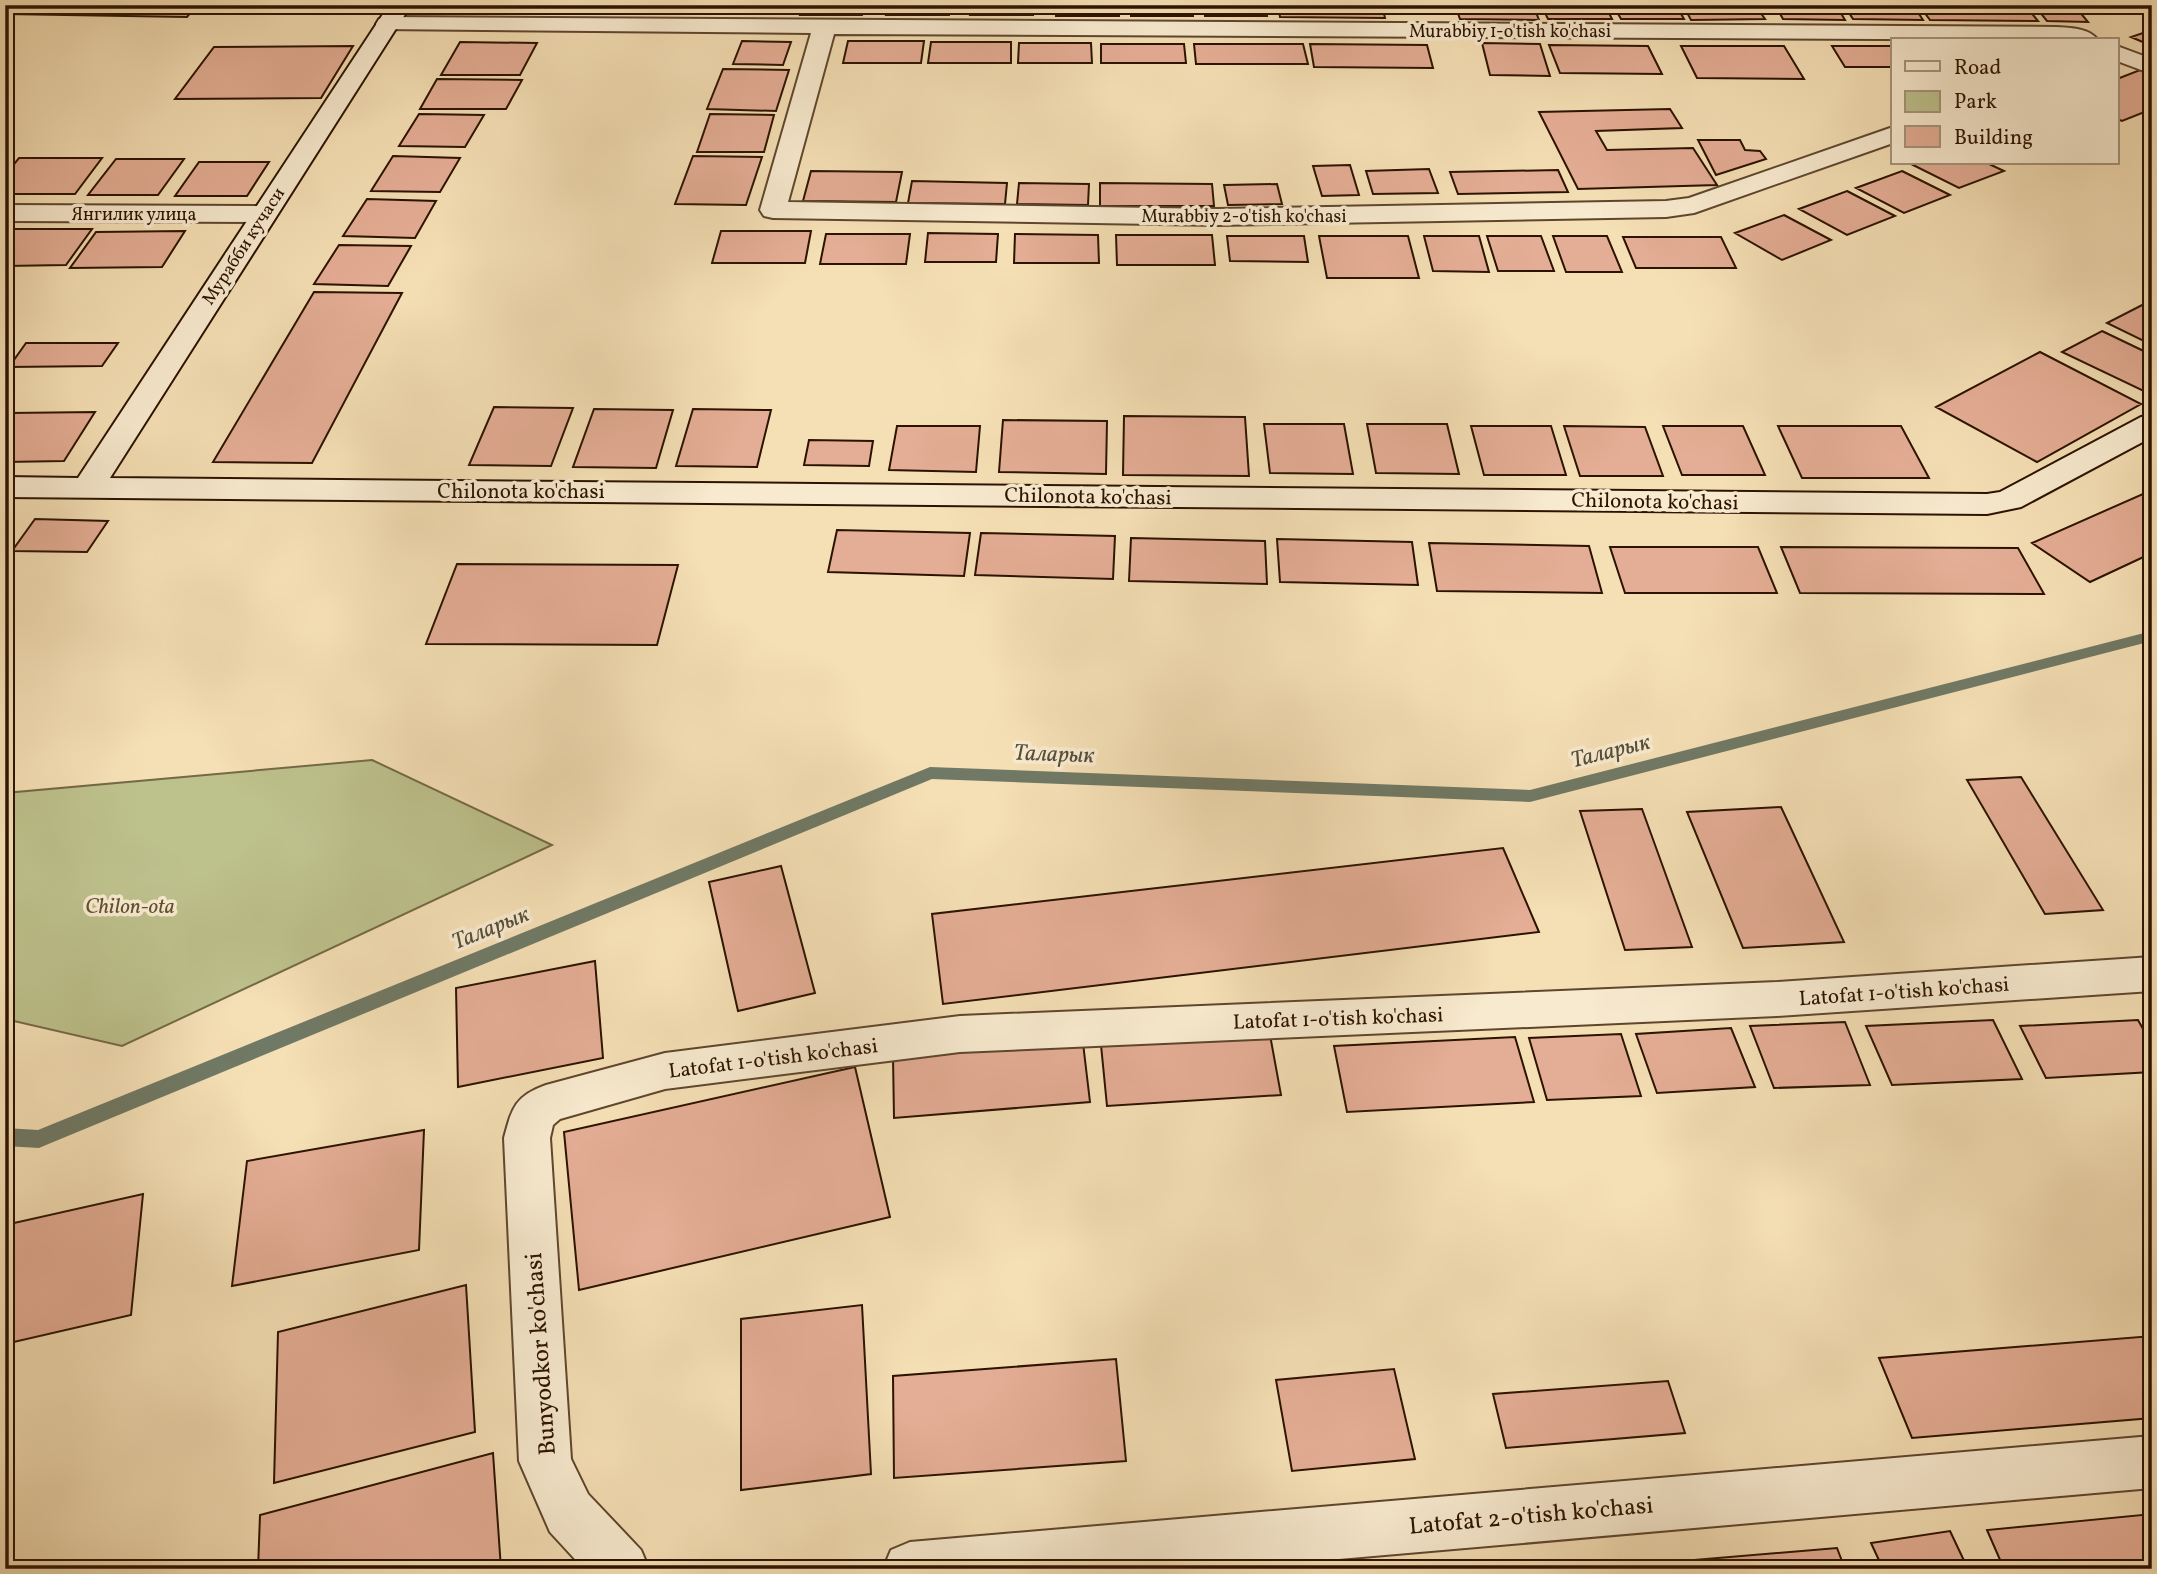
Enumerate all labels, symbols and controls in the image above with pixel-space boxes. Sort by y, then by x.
street label: Murabbiy 1-o'tish ko'chasi [1409,20,1611,45]
legend [1891,38,2118,164]
text: Road [1954,54,2001,83]
text: Park [1954,88,1997,117]
text: Building [1954,124,2033,153]
street label: Мурабби кучаси [197,183,292,310]
street label: Янгилик улица [72,203,197,228]
street label: Murabbiy 2-o'tish ko'chasi [1141,205,1347,230]
street label: Chilonota ko'chasi [437,478,605,507]
street label: Chilonota ko'chasi [1004,482,1172,513]
street label: Chilonota ko'chasi [1571,487,1739,518]
water label: Таларык [1568,726,1655,777]
water label: Таларык [1013,738,1096,772]
park label: Chilon-ota [85,893,175,922]
water label: Таларык [447,899,535,959]
street label: Latofat 1-o'tish ko'chasi [1798,971,2010,1014]
street label: Latofat 1-o'tish ko'chasi [1232,1001,1444,1038]
street label: Latofat 1-o'tish ko'chasi [667,1032,880,1087]
street label: Bunyodkor ko'chasi [518,1251,566,1456]
street label: Latofat 2-o'tish ko'chasi [1408,1489,1655,1545]

